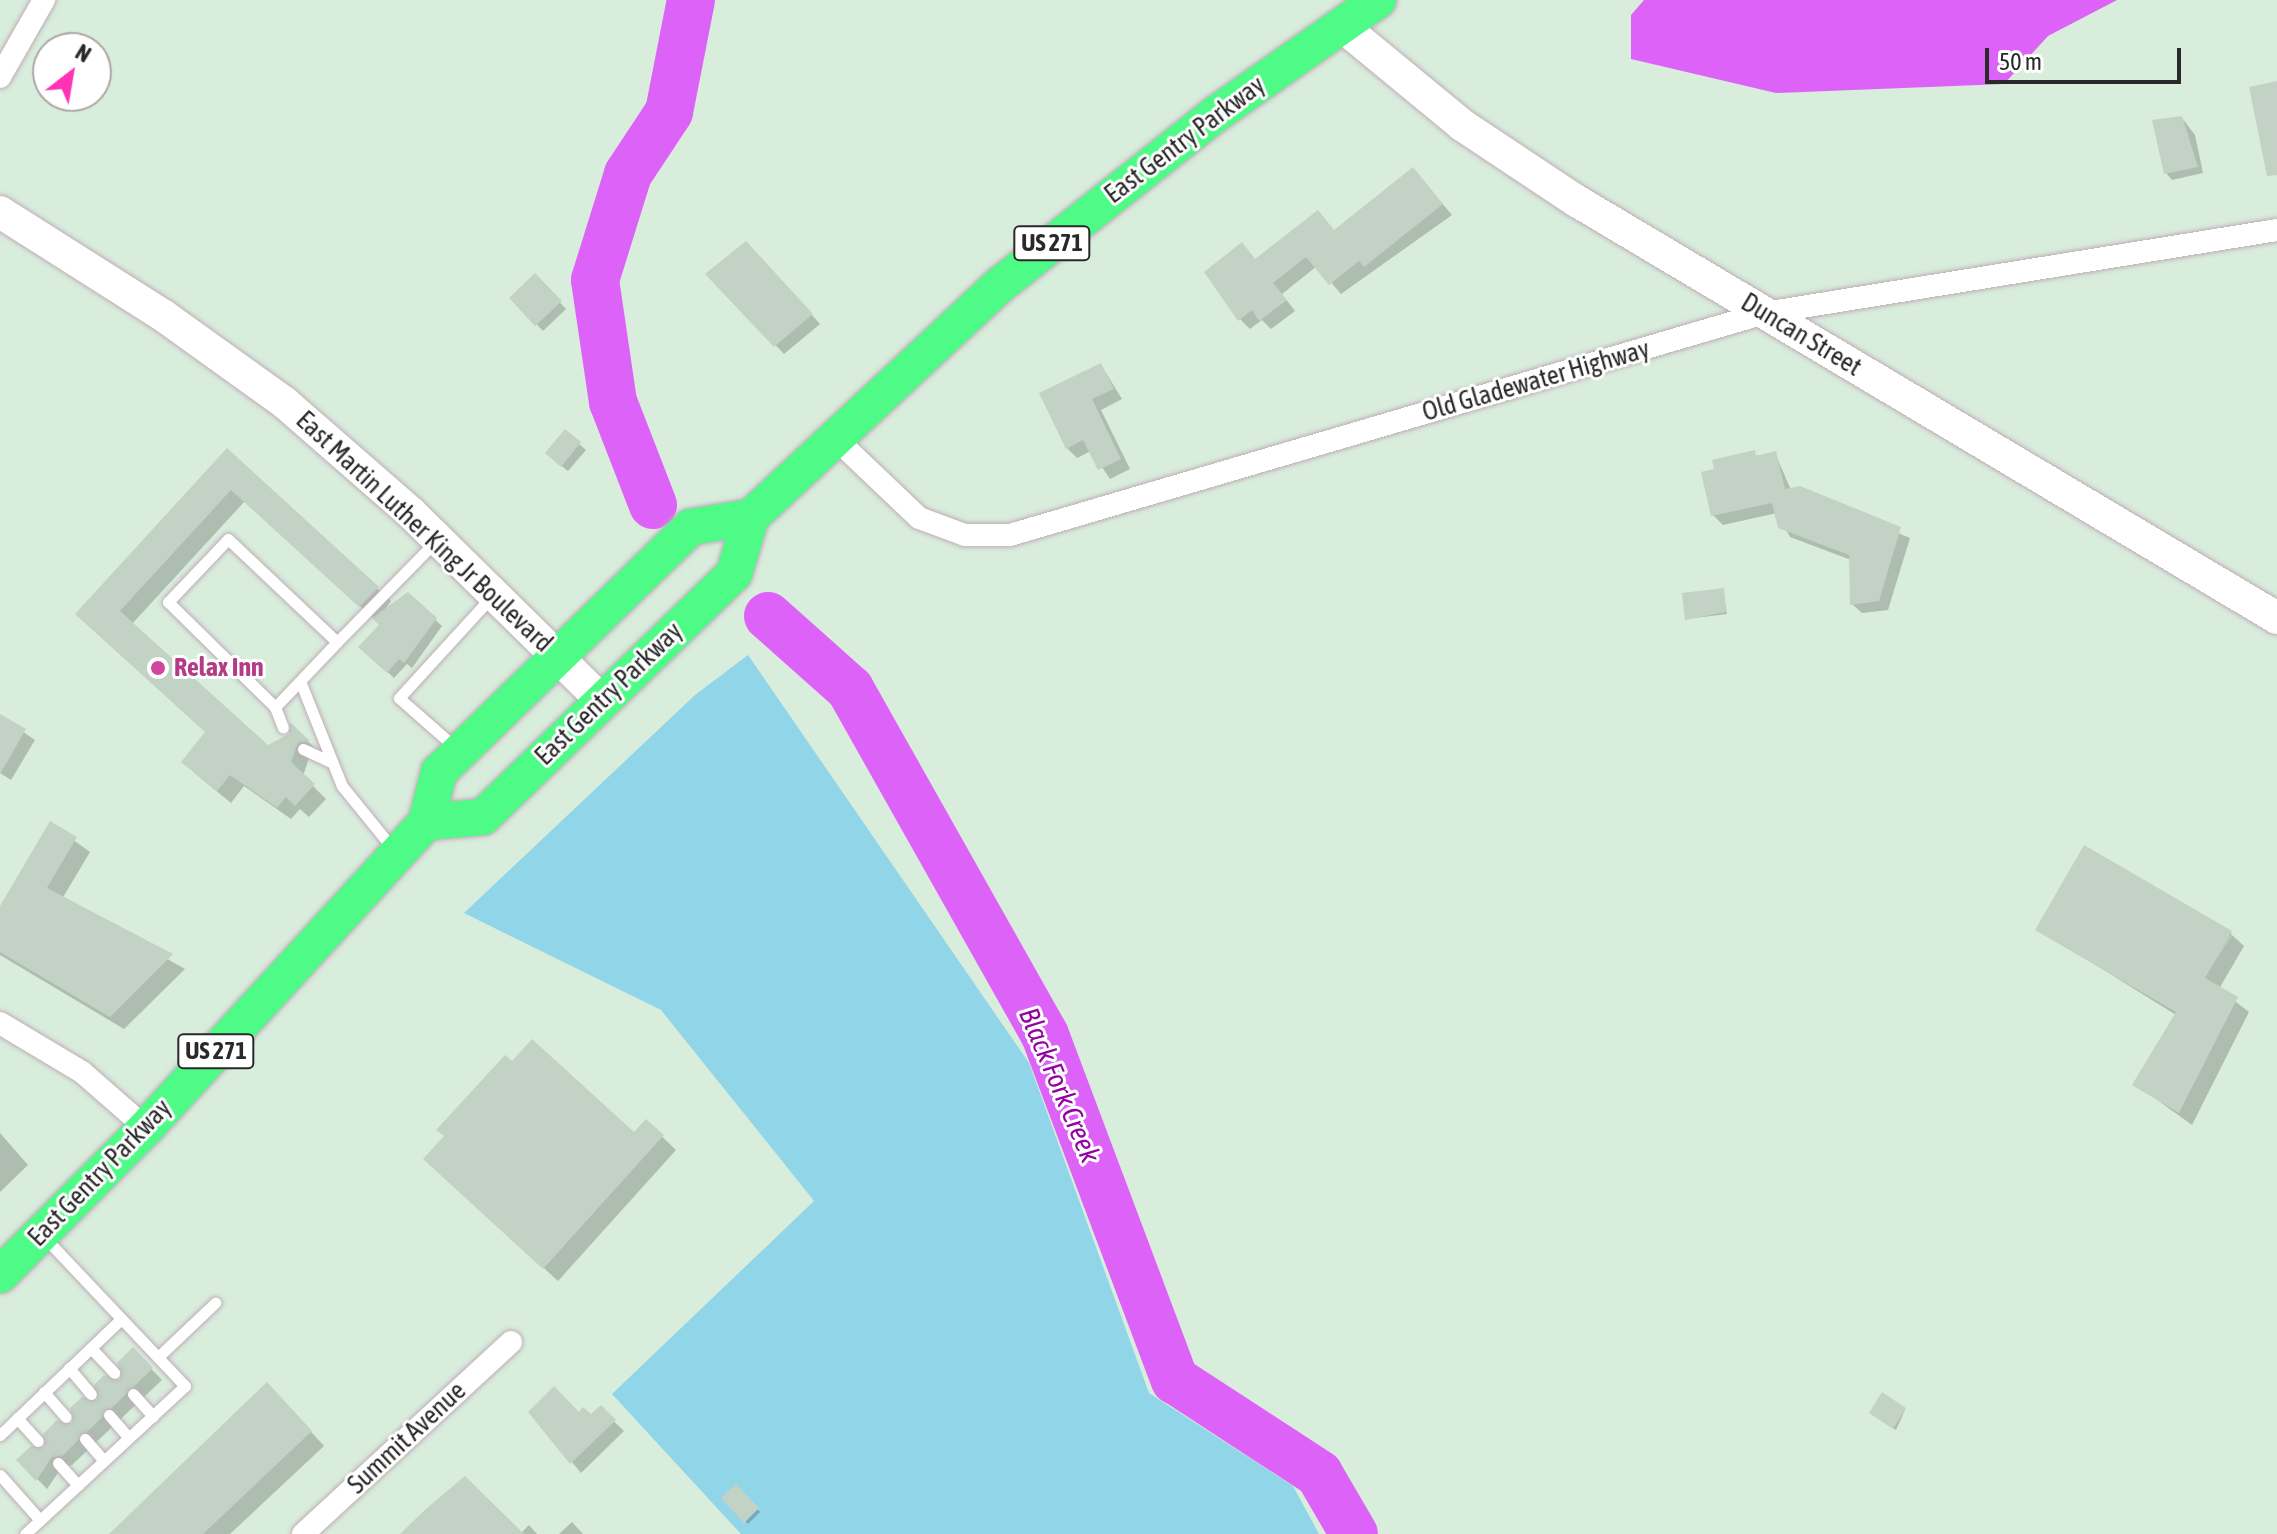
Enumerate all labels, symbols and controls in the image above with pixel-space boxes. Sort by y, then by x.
north arrow [32,32,112,112]
scale bar [1989,32,2185,82]
text: N [71,39,96,68]
text: 50 m [1999,48,2042,75]
street label: East Gentry Parkway [1099,70,1271,210]
road number: US 271 [1012,223,1092,263]
street label: Duncan Street [1735,287,1867,383]
street label: Old Gladewater Highway [1419,334,1653,428]
street label: East Martin Luther King Jr Boulevard [289,405,559,659]
street label: East Gentry Parkway [529,616,689,772]
place label: Relax Inn [174,652,264,684]
marker: Relax Inn [149,659,167,677]
water label: Black Fork Creek [1012,1002,1108,1168]
road number: US 271 [176,1031,256,1071]
street label: East Gentry Parkway [22,1093,178,1253]
street label: Summit Avenue [342,1375,472,1501]

